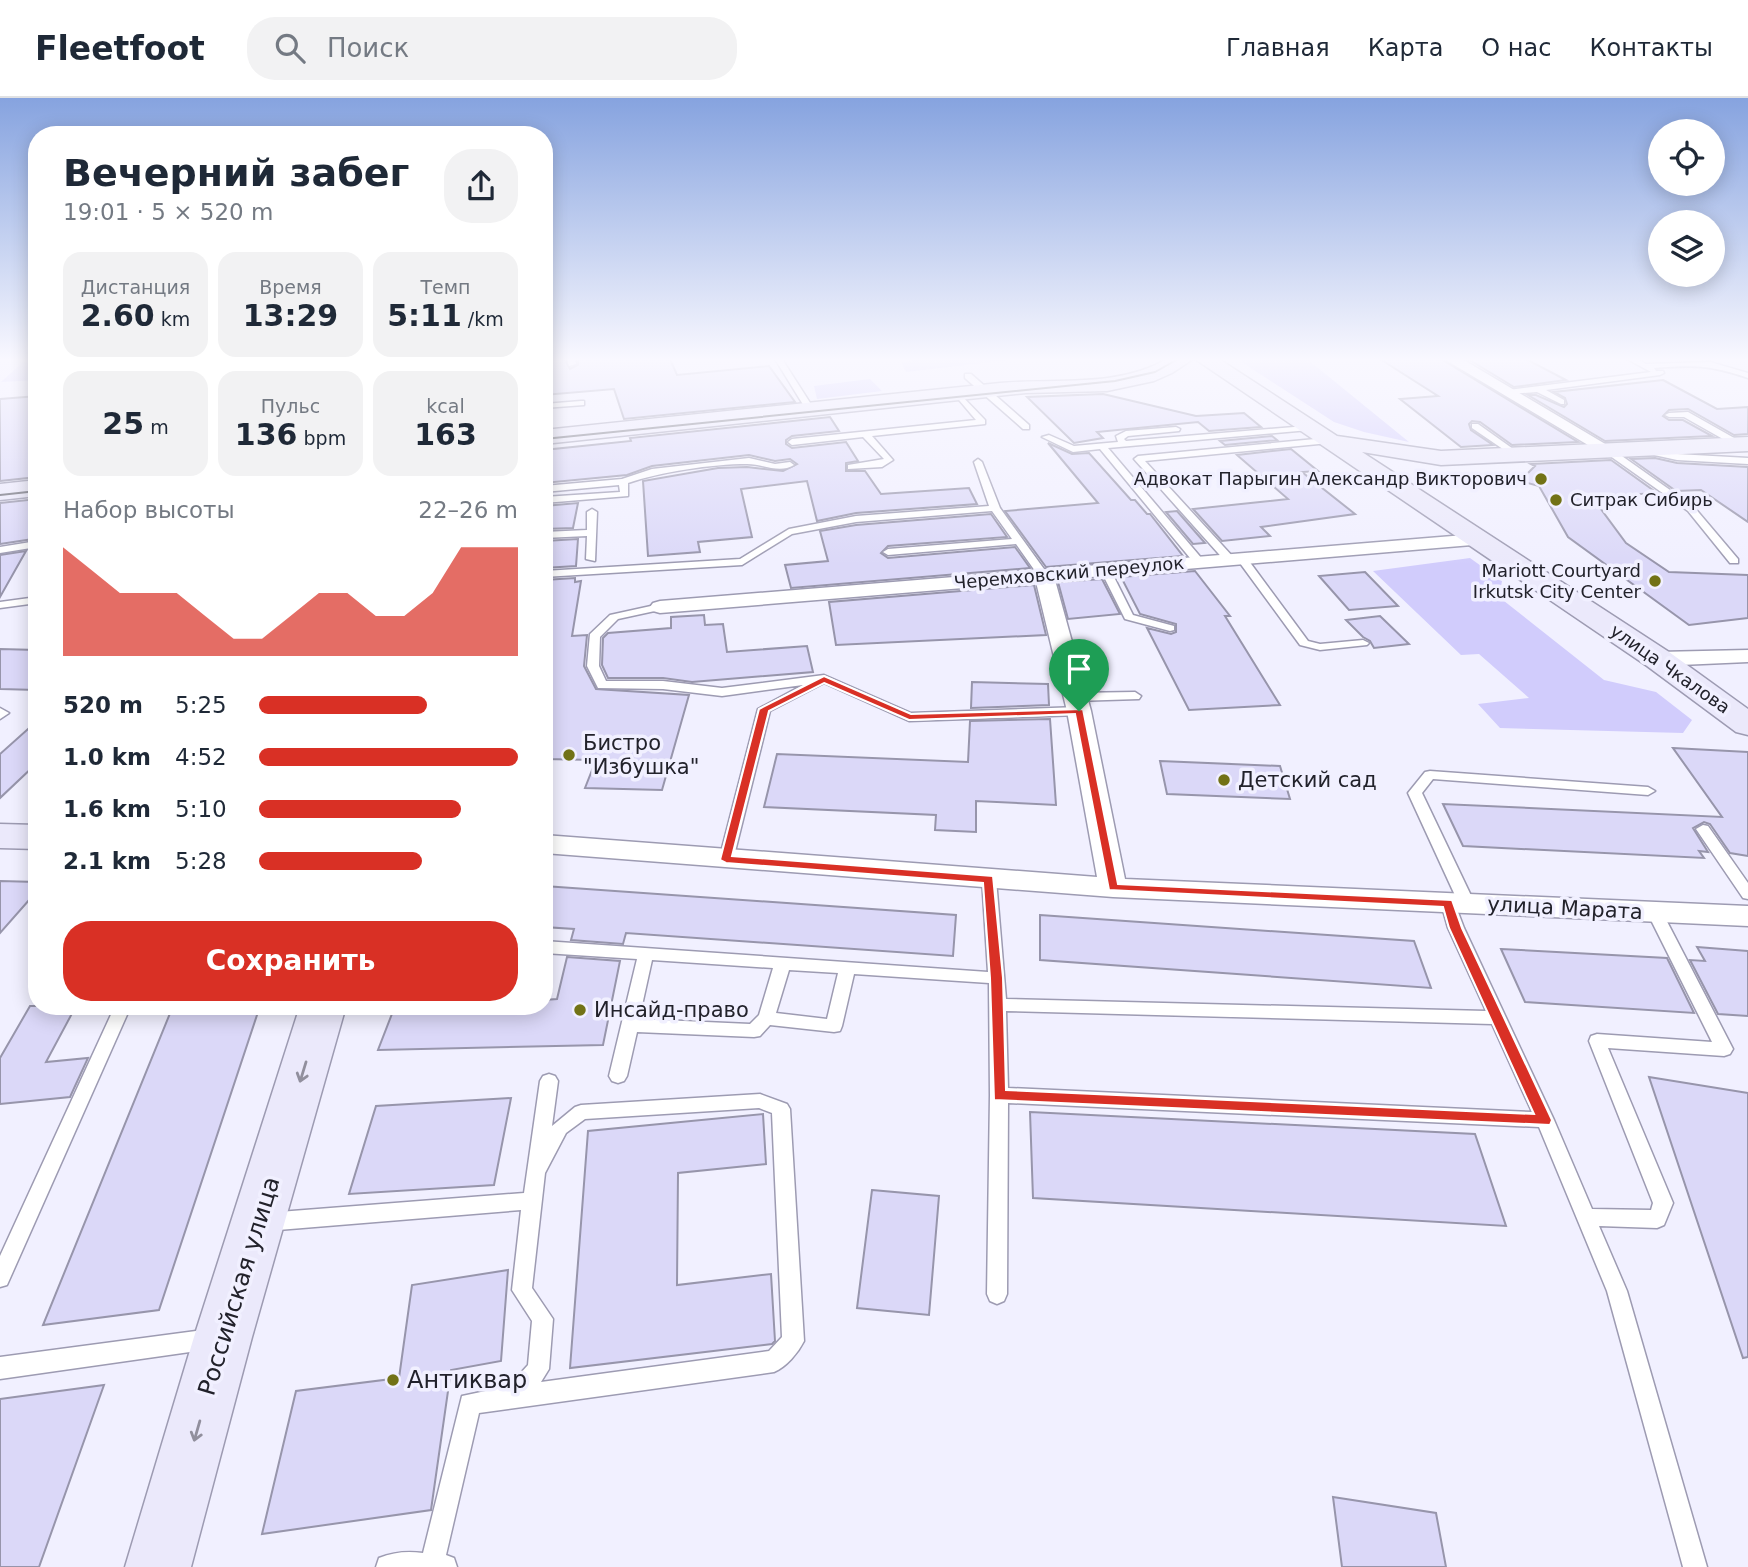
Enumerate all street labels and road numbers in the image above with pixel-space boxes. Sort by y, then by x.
street label: Черемховский переулок [953,552,1185,593]
street label: улица Чкалова [1606,619,1734,718]
street label: улица Марата [1487,892,1643,924]
street label: Российская улица [192,1173,286,1399]

